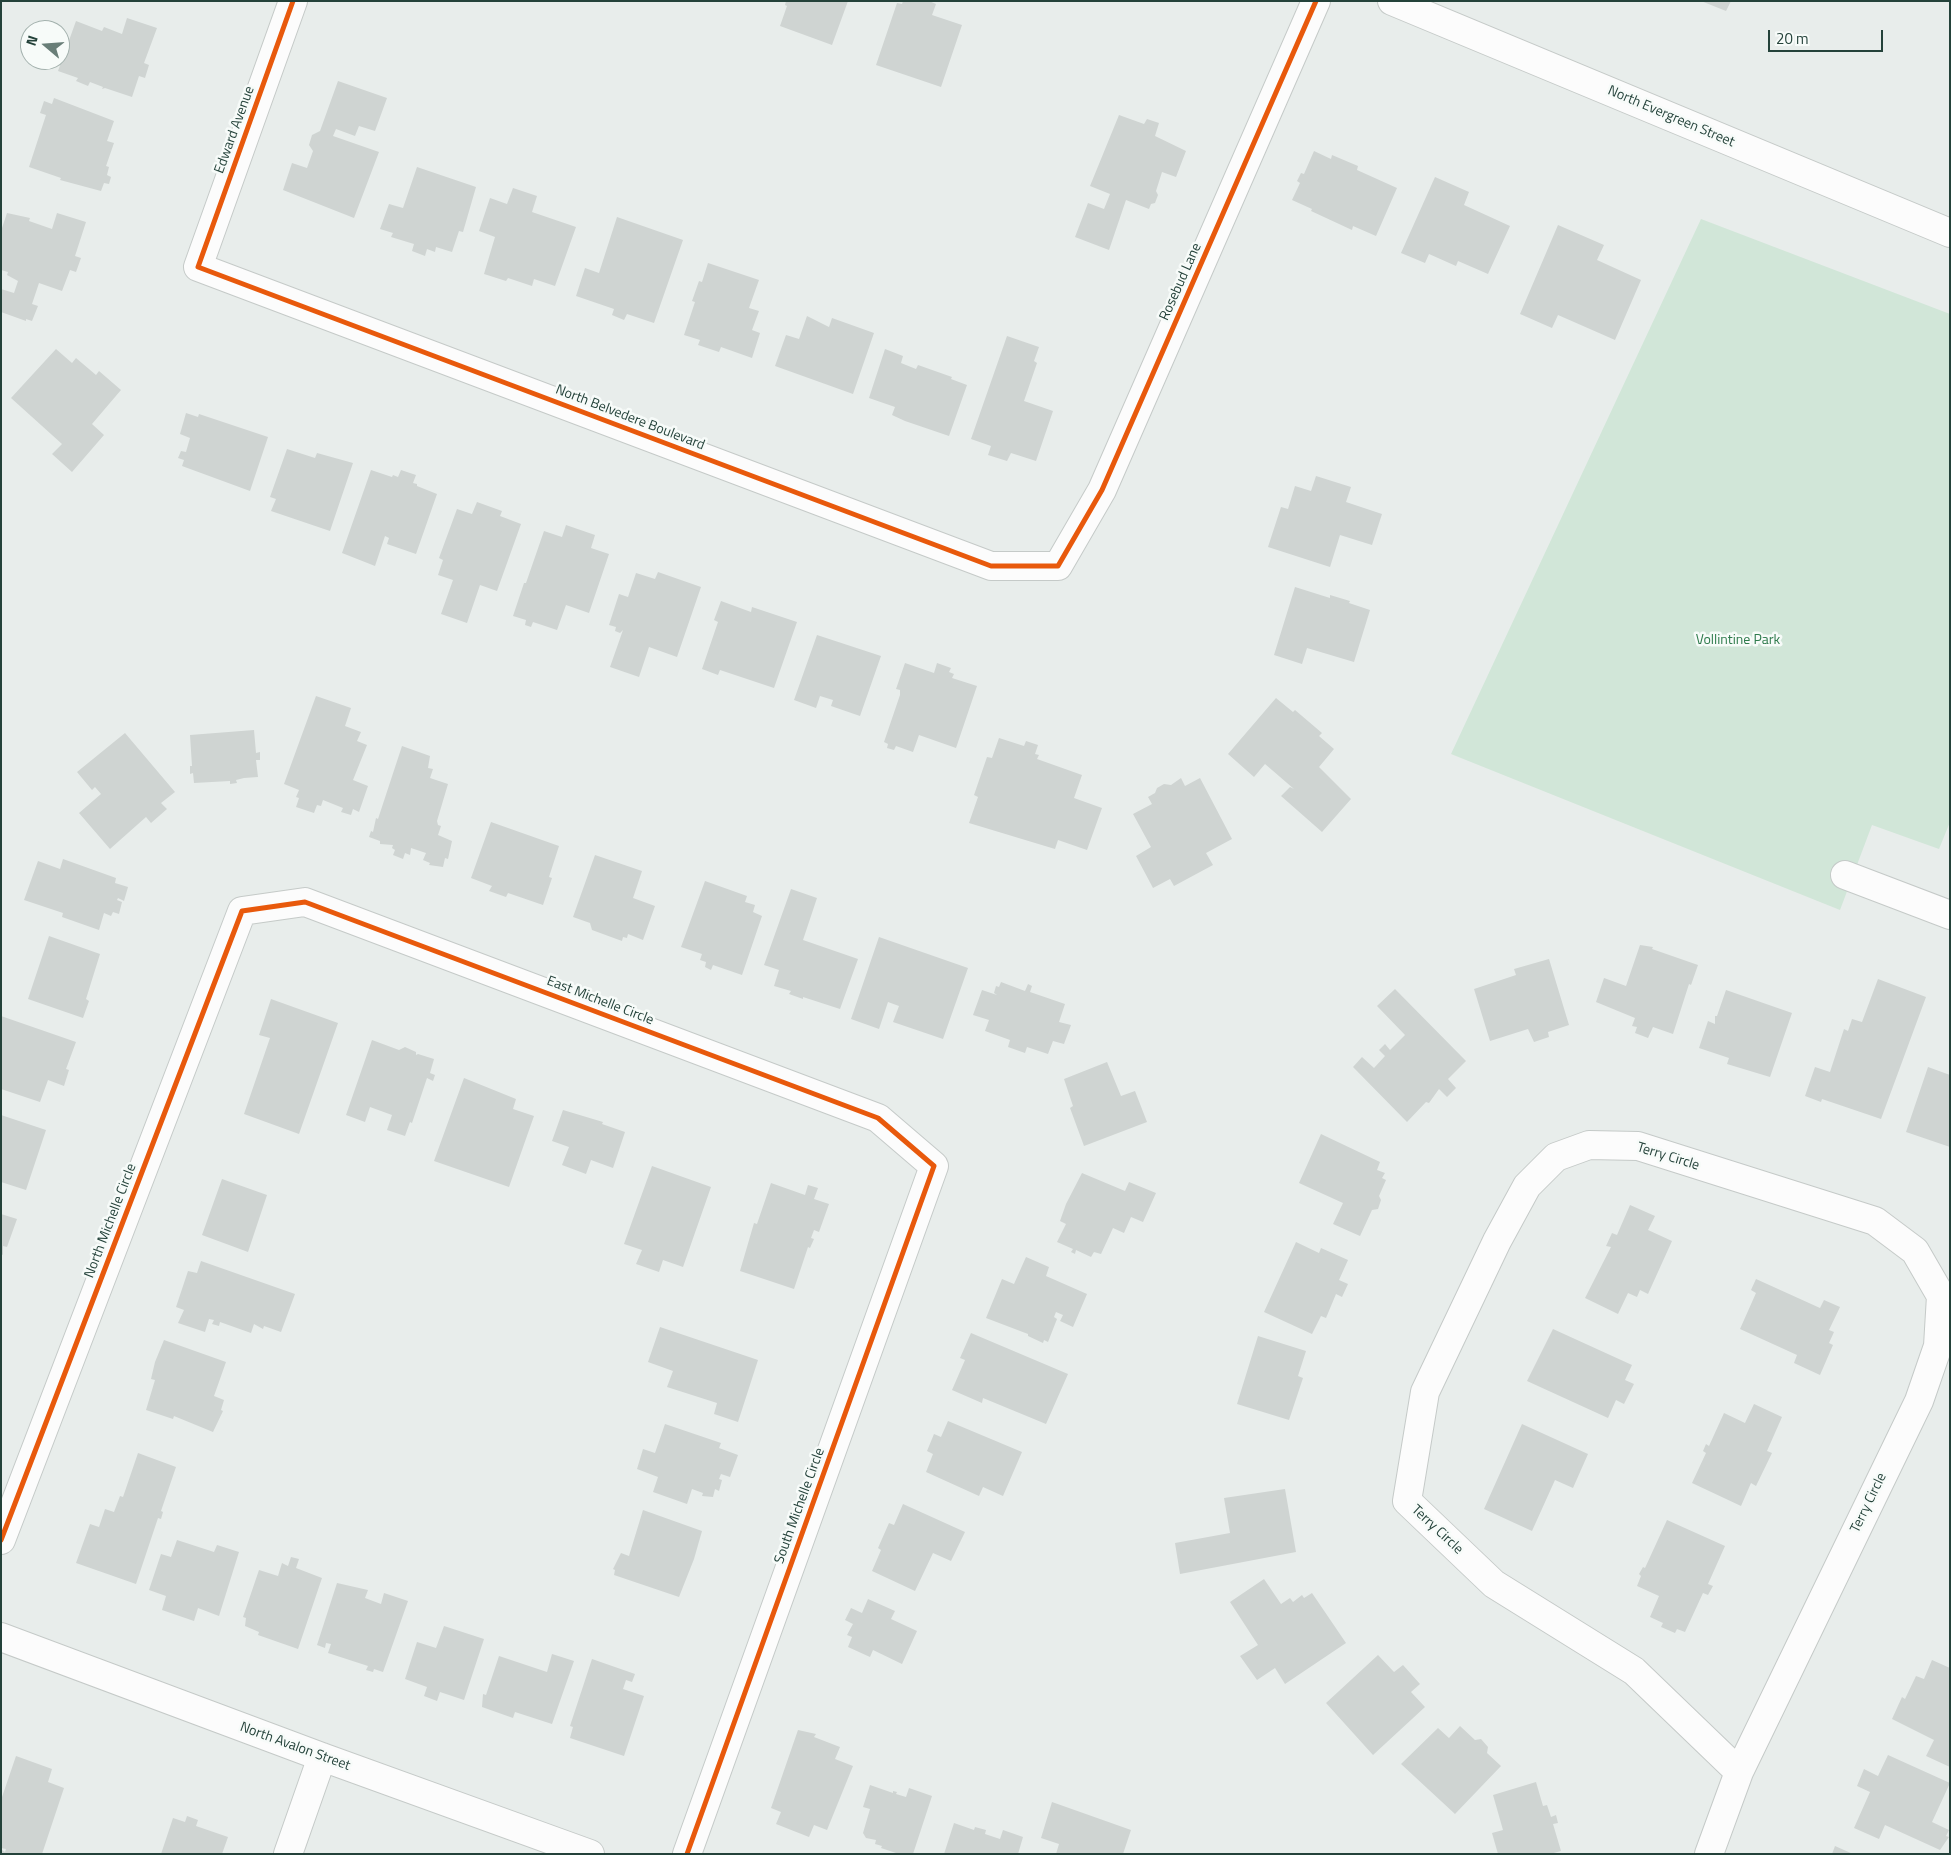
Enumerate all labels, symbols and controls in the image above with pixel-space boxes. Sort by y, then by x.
north arrow [20,20,70,70]
scale bar [1771,20,1886,52]
text: 20 m [1776,27,1809,50]
text: N [20,33,43,48]
street label: North Evergreen Street [1605,83,1737,151]
street label: Edward Avenue [211,84,259,176]
street label: Rosebud Lane [1156,241,1206,323]
street label: North Belvedere Boulevard [553,382,707,454]
park label: Vollintine Park [1696,633,1780,649]
street label: East Michelle Circle [544,973,656,1029]
street label: Terry Circle [1635,1140,1701,1174]
street label: North Michelle Circle [81,1161,141,1281]
street label: South Michelle Circle [771,1446,829,1566]
street label: Terry Circle [1847,1470,1891,1536]
street label: Terry Circle [1408,1502,1466,1558]
street label: North Avalon Street [238,1719,352,1775]

